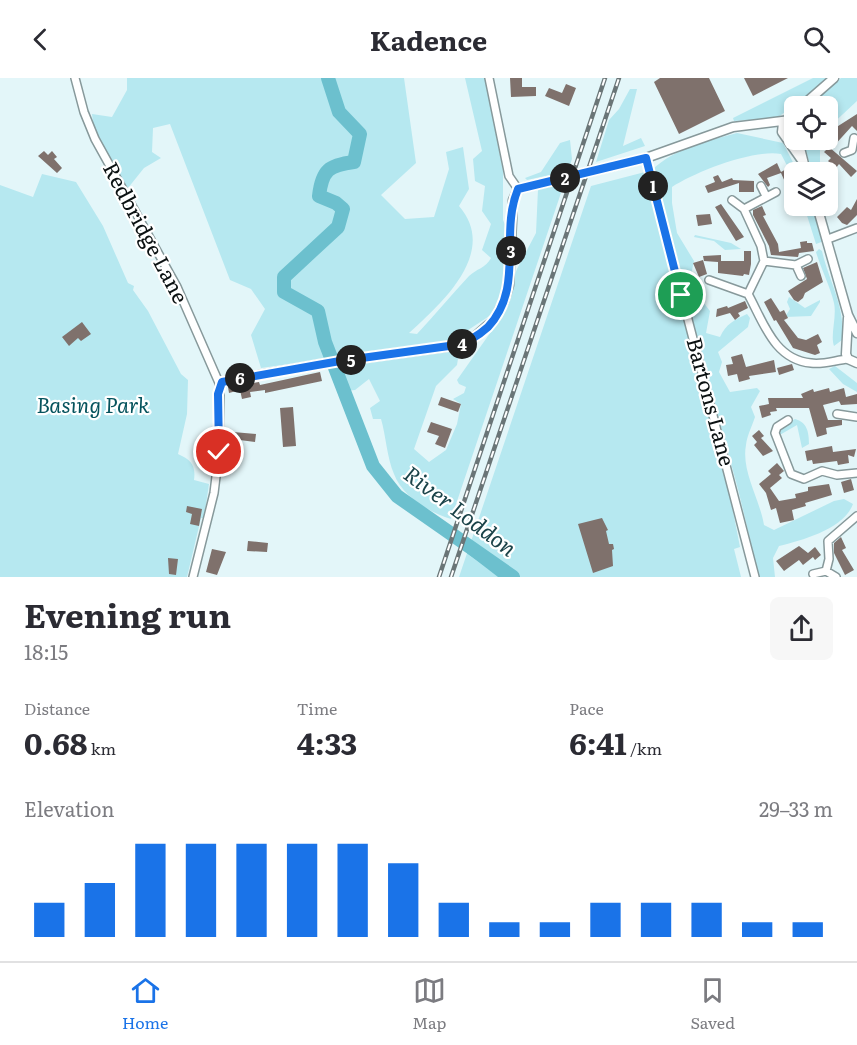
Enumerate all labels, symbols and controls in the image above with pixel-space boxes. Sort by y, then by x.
text: Kadence [370,19,487,59]
icon: back [24,23,57,56]
icon: search [800,23,833,56]
map controls [784,96,838,216]
button: locate [784,96,838,150]
street label: Redbridge Lane [97,156,198,308]
button: layers [784,162,838,216]
pin: 2 [550,163,580,193]
text: 2 [561,166,569,190]
pin: 1 [638,171,668,201]
text: 1 [650,174,656,198]
pin: 3 [496,236,526,266]
text: 3 [507,239,515,263]
pin [655,269,706,320]
icon: arrive [664,278,697,311]
pin: 4 [447,329,477,359]
text: 4 [457,332,467,356]
street label: Bartons Lane [680,334,744,469]
pin: 5 [336,345,366,375]
text: 5 [347,348,355,372]
pin: 6 [225,363,255,393]
text: 6 [235,366,245,390]
park label: Basing Park [36,388,150,419]
pin [193,426,244,477]
icon: check [202,435,235,468]
water label: River Loddon [398,456,524,563]
text: Evening run [24,589,231,638]
button: share [770,597,833,660]
text: 18:15 [24,636,68,666]
text: Distance [24,696,90,720]
text: Time [297,696,337,720]
text: Pace [569,696,604,720]
text: 0.68 [24,720,88,764]
text: 4:33 [297,720,357,764]
text: 6:41 [569,720,627,764]
text: km [88,736,116,760]
text: /km [627,736,662,760]
text: Elevation [24,793,114,823]
text: 29–33 m [759,793,833,823]
tab: Home [122,974,168,1034]
tab: Map [412,974,446,1034]
tab: Saved [690,974,735,1034]

